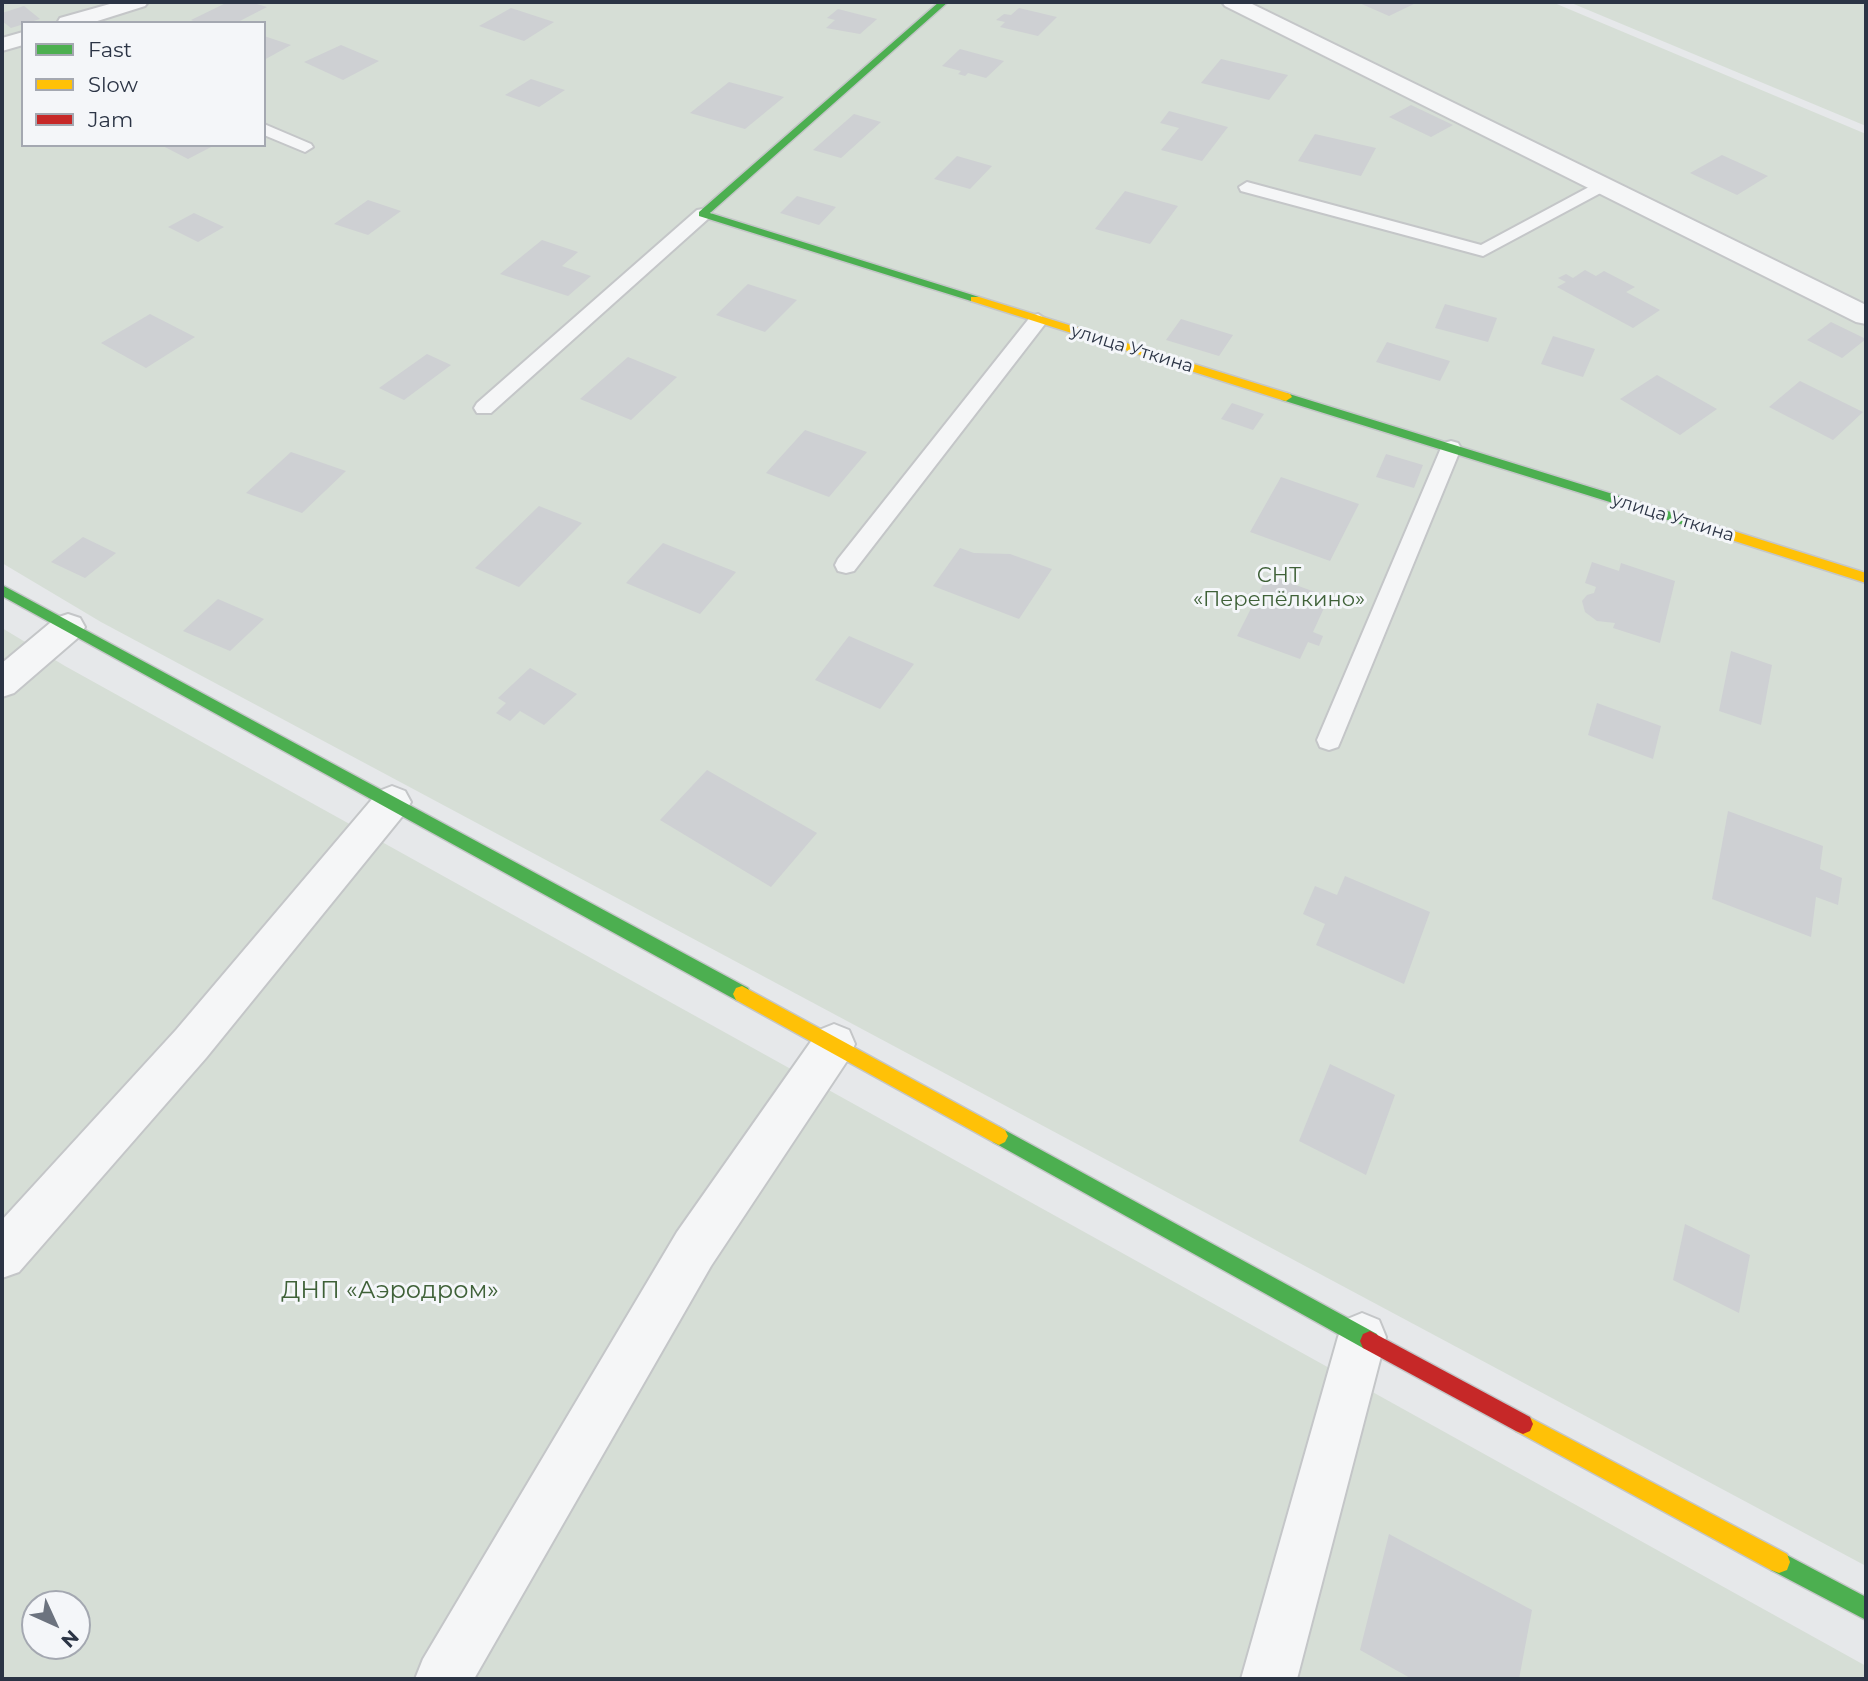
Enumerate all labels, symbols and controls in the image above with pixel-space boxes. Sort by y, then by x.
legend [21,21,266,147]
text: Fast [88,37,132,62]
text: Slow [88,72,138,97]
text: Jam [88,107,133,132]
street label: улица Уткина [1068,320,1196,378]
street label: улица Уткина [1609,489,1737,547]
park label: СНТ «Перепёлкино» [1193,563,1365,613]
park label: ДНП «Аэродром» [281,1277,499,1305]
north arrow [21,1590,91,1660]
text: N [56,1625,83,1652]

